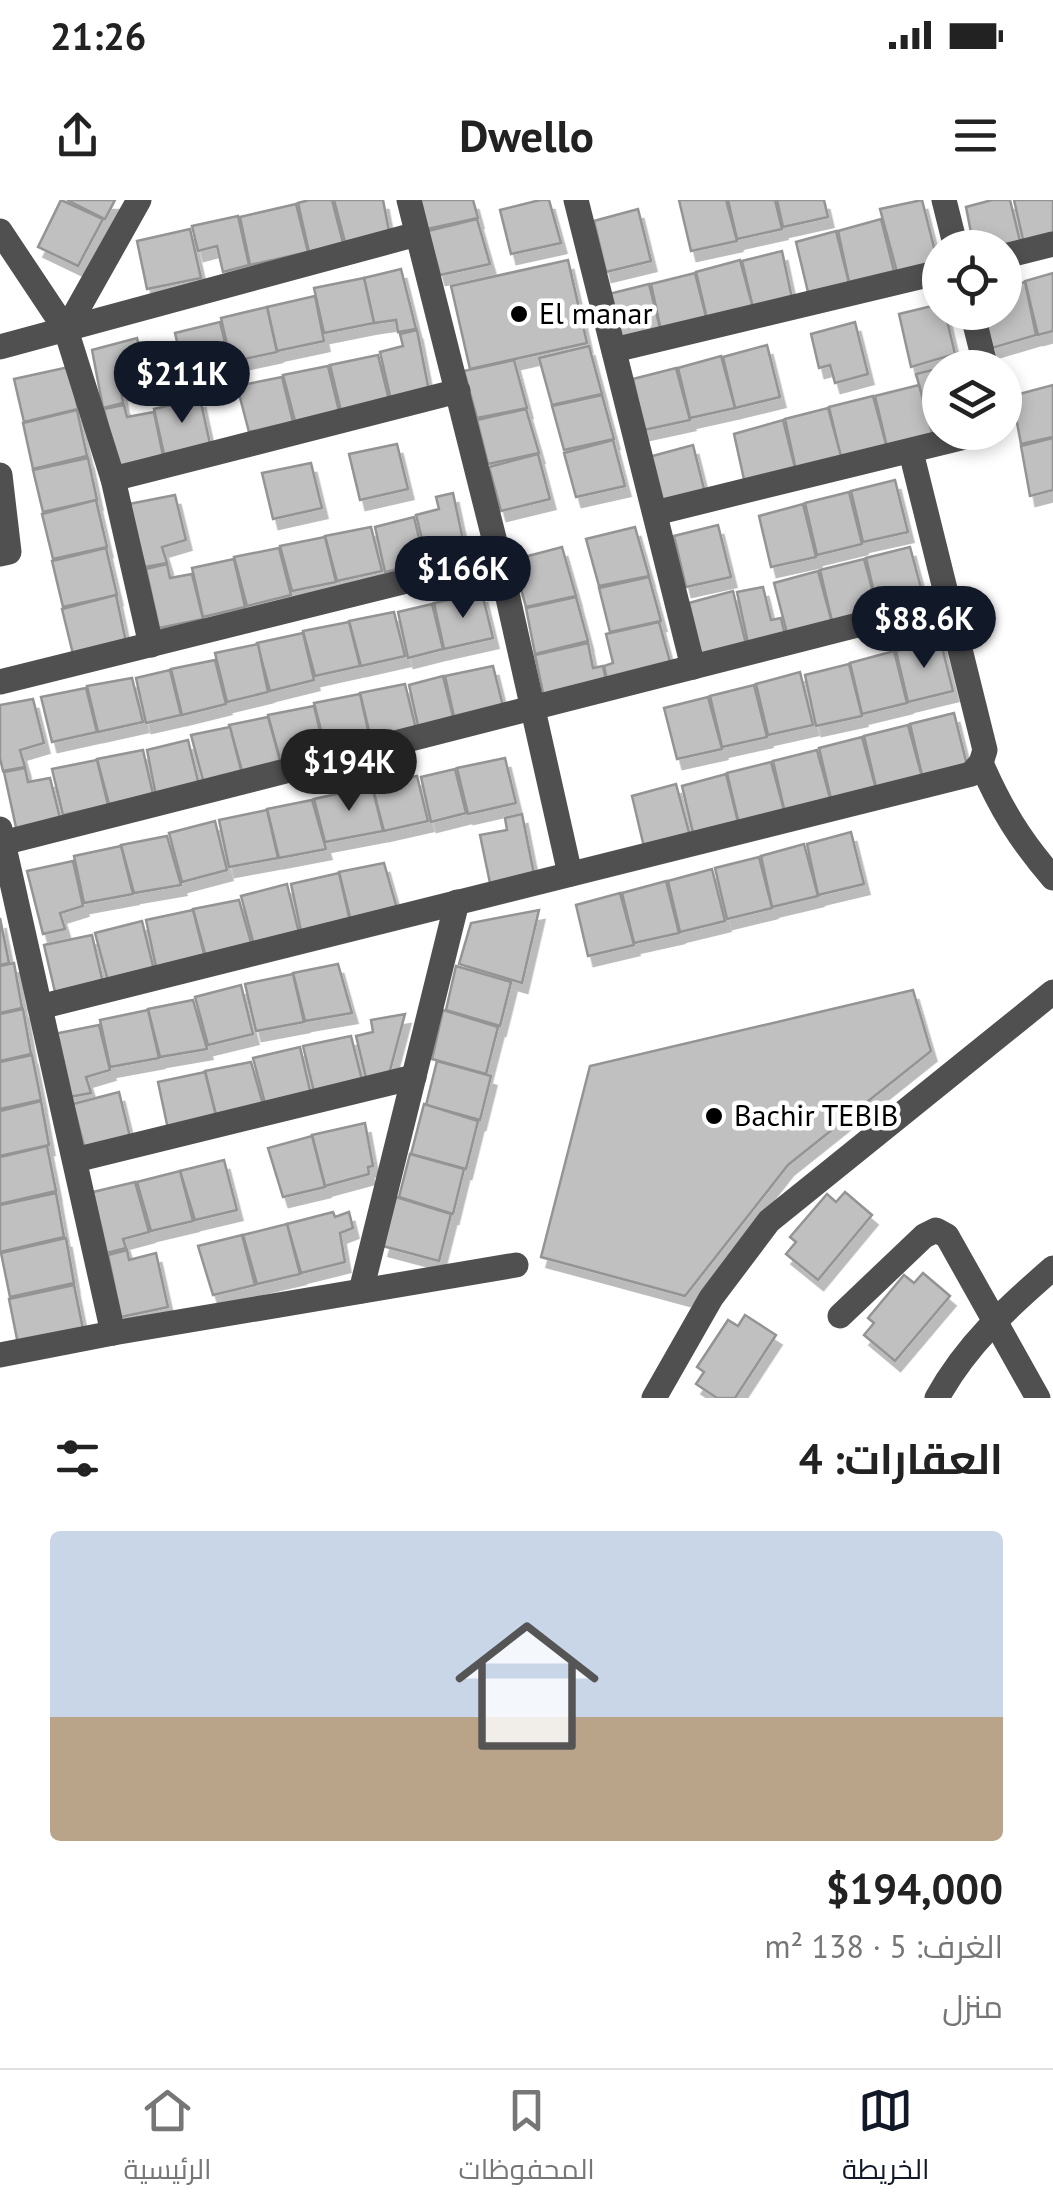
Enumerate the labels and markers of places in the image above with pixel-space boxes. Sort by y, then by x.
place label: El manar [539,293,653,332]
marker: El manar [508,303,530,325]
pin: $211K [112,341,252,426]
pin: $166K [393,536,533,621]
pin: $88.6K [843,586,1005,671]
pin: $194K [279,729,419,814]
place label: Bachir TEBIB [734,1095,898,1134]
marker: Bachir TEBIB [703,1105,725,1127]

